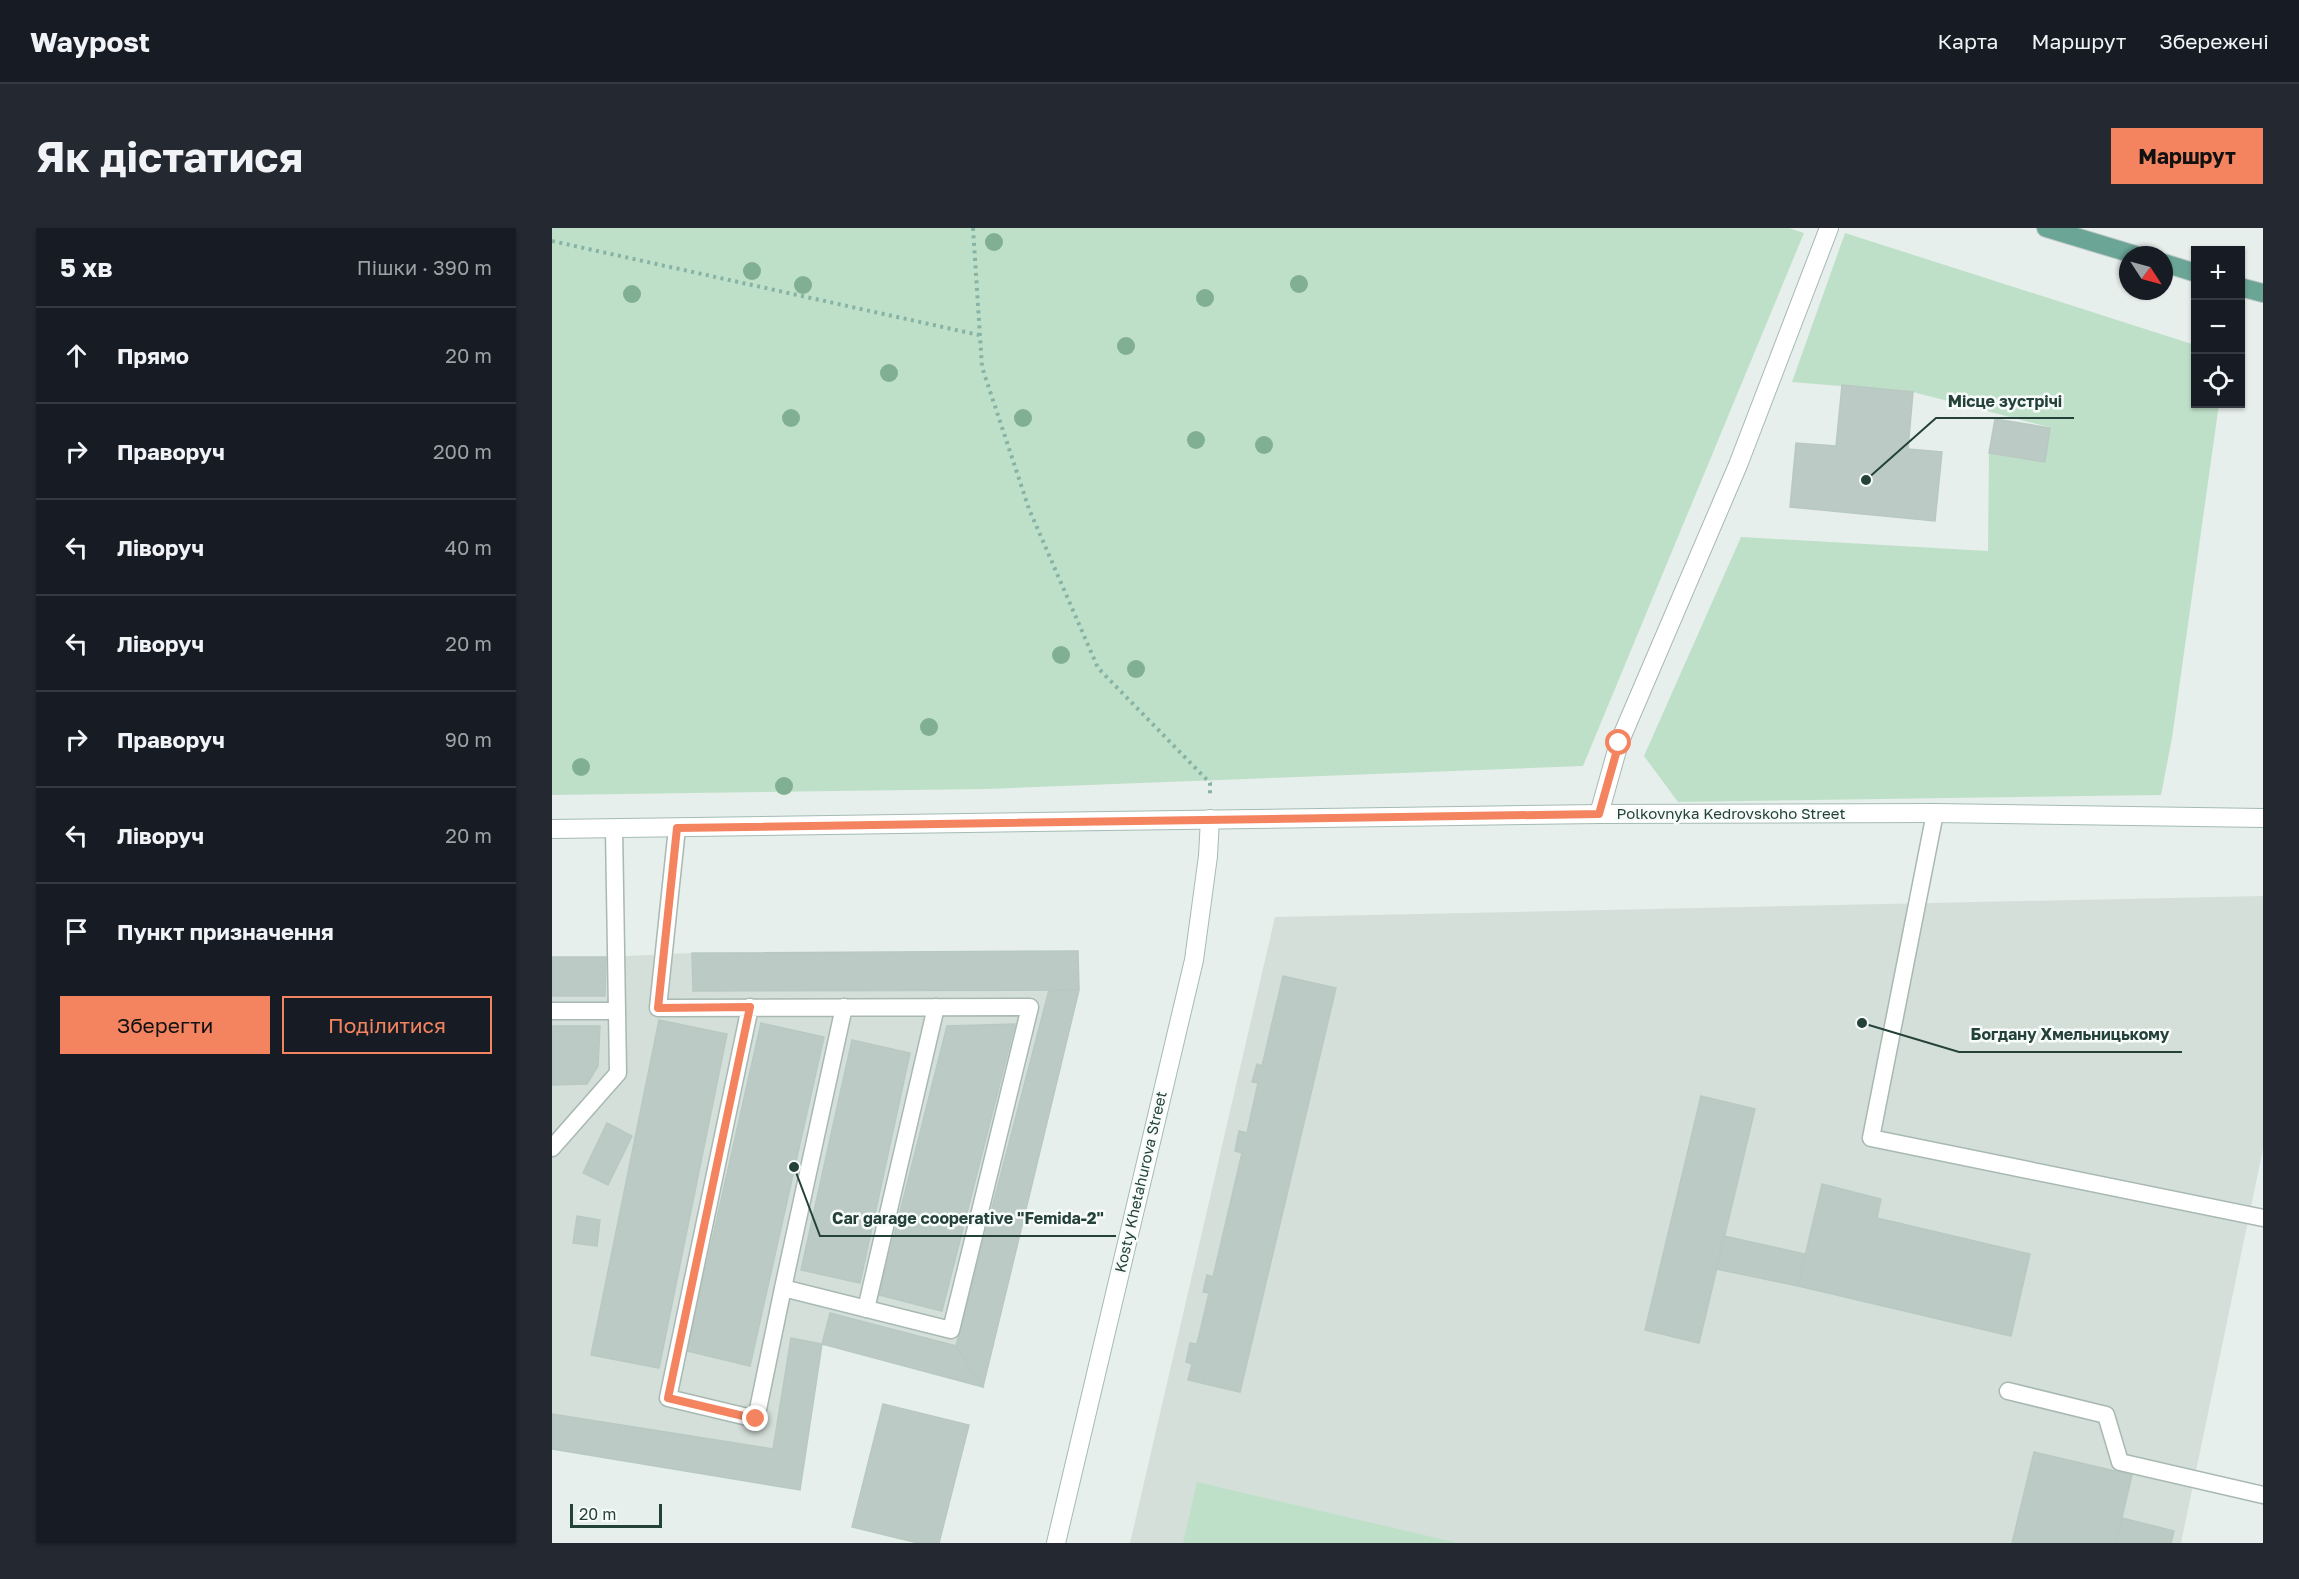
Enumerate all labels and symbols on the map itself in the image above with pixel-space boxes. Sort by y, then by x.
north arrow [2119,246,2173,300]
callout: Місце зустрічі [1936,384,2074,418]
text: Місце зустрічі [1948,391,2062,411]
route start [1605,729,1631,755]
street label: Polkovnyka Kedrovskoho Street [1617,804,1845,822]
callout: Богдану Хмельницькому [1959,1018,2182,1052]
text: Богдану Хмельницькому [1971,1024,2170,1044]
street label: Kosty Khetahurova Street [1110,1089,1170,1274]
callout: Car garage cooperative "Femida-2" [820,1202,1116,1236]
text: Car garage cooperative "Femida-2" [832,1208,1104,1228]
route end [742,1405,768,1431]
scale bar [570,1501,662,1528]

